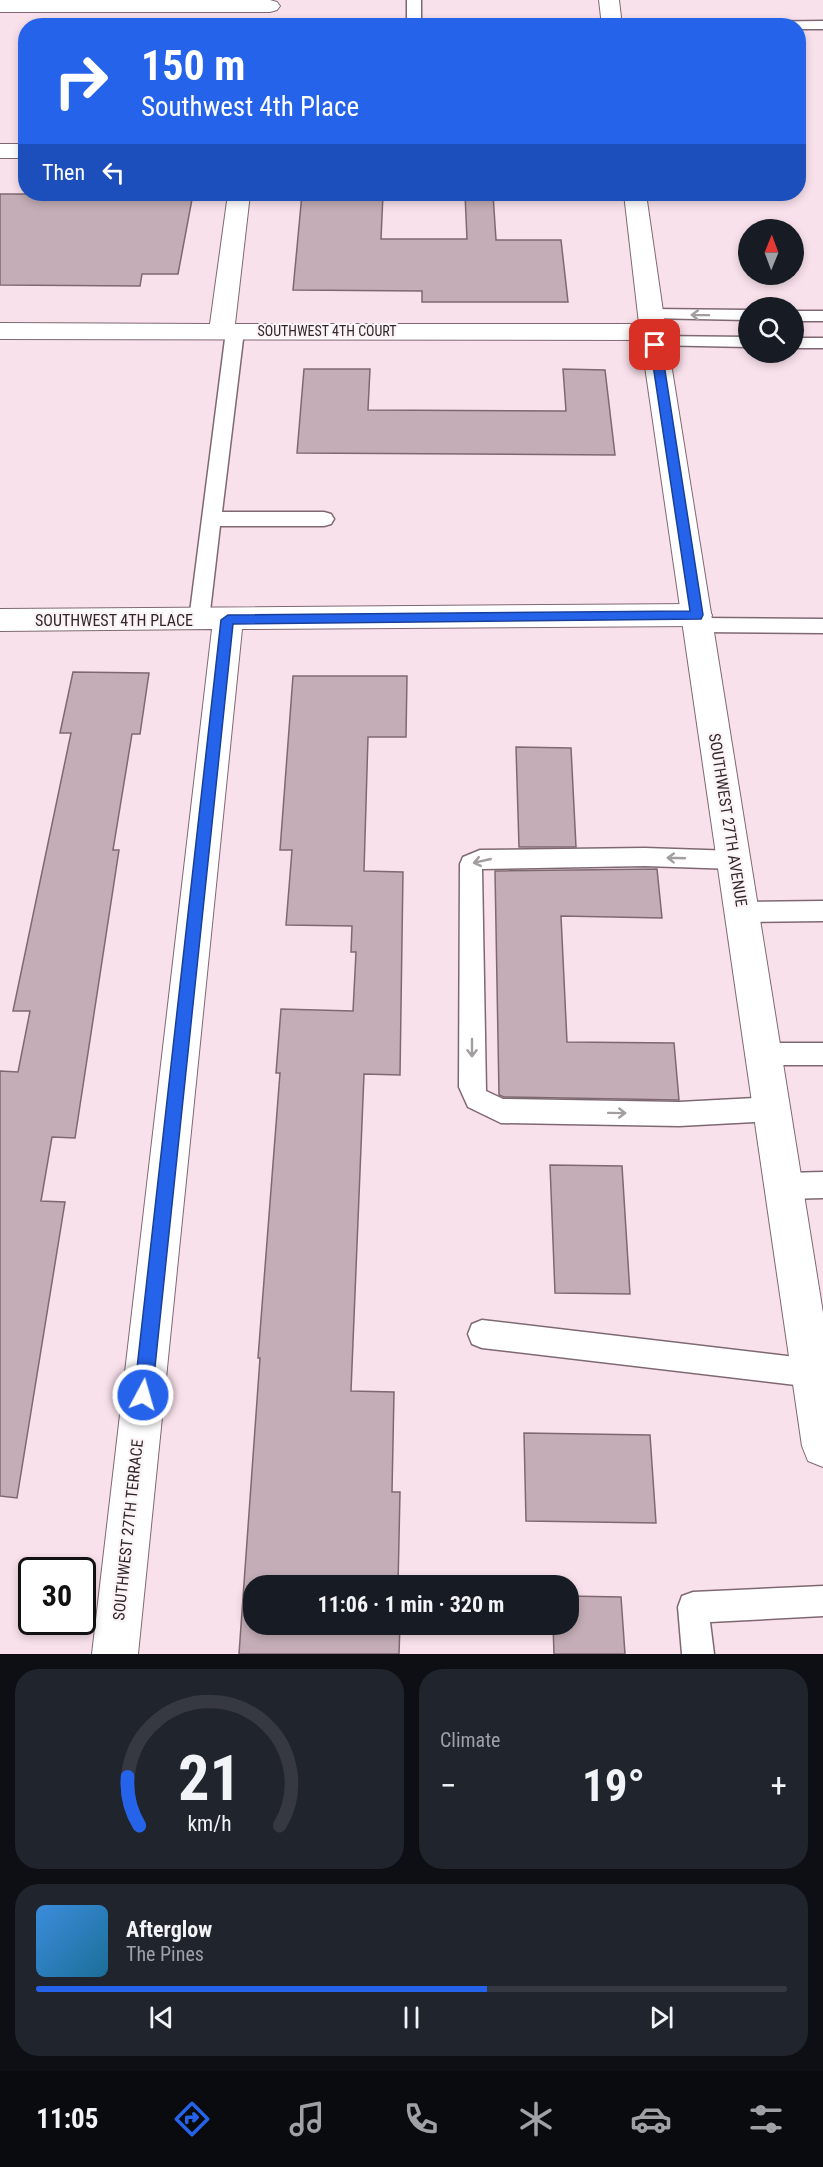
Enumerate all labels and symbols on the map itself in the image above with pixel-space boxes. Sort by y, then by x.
north arrow [738,219,804,285]
one-way arrow [690,309,710,321]
pin [629,319,680,370]
street label: SOUTHWEST 4TH COURT [257,323,397,339]
street label: SOUTHWEST 4TH PLACE [35,611,193,630]
street label: SOUTHWEST 27TH AVENUE [705,732,751,908]
one-way arrow [667,852,687,863]
one-way arrow [473,856,492,867]
one-way arrow [466,1037,478,1057]
one-way arrow [606,1107,626,1119]
position arrow [111,1363,175,1427]
street label: SOUTHWEST 27TH TERRACE [109,1438,147,1622]
speed limit sign: 30 [18,1557,96,1635]

